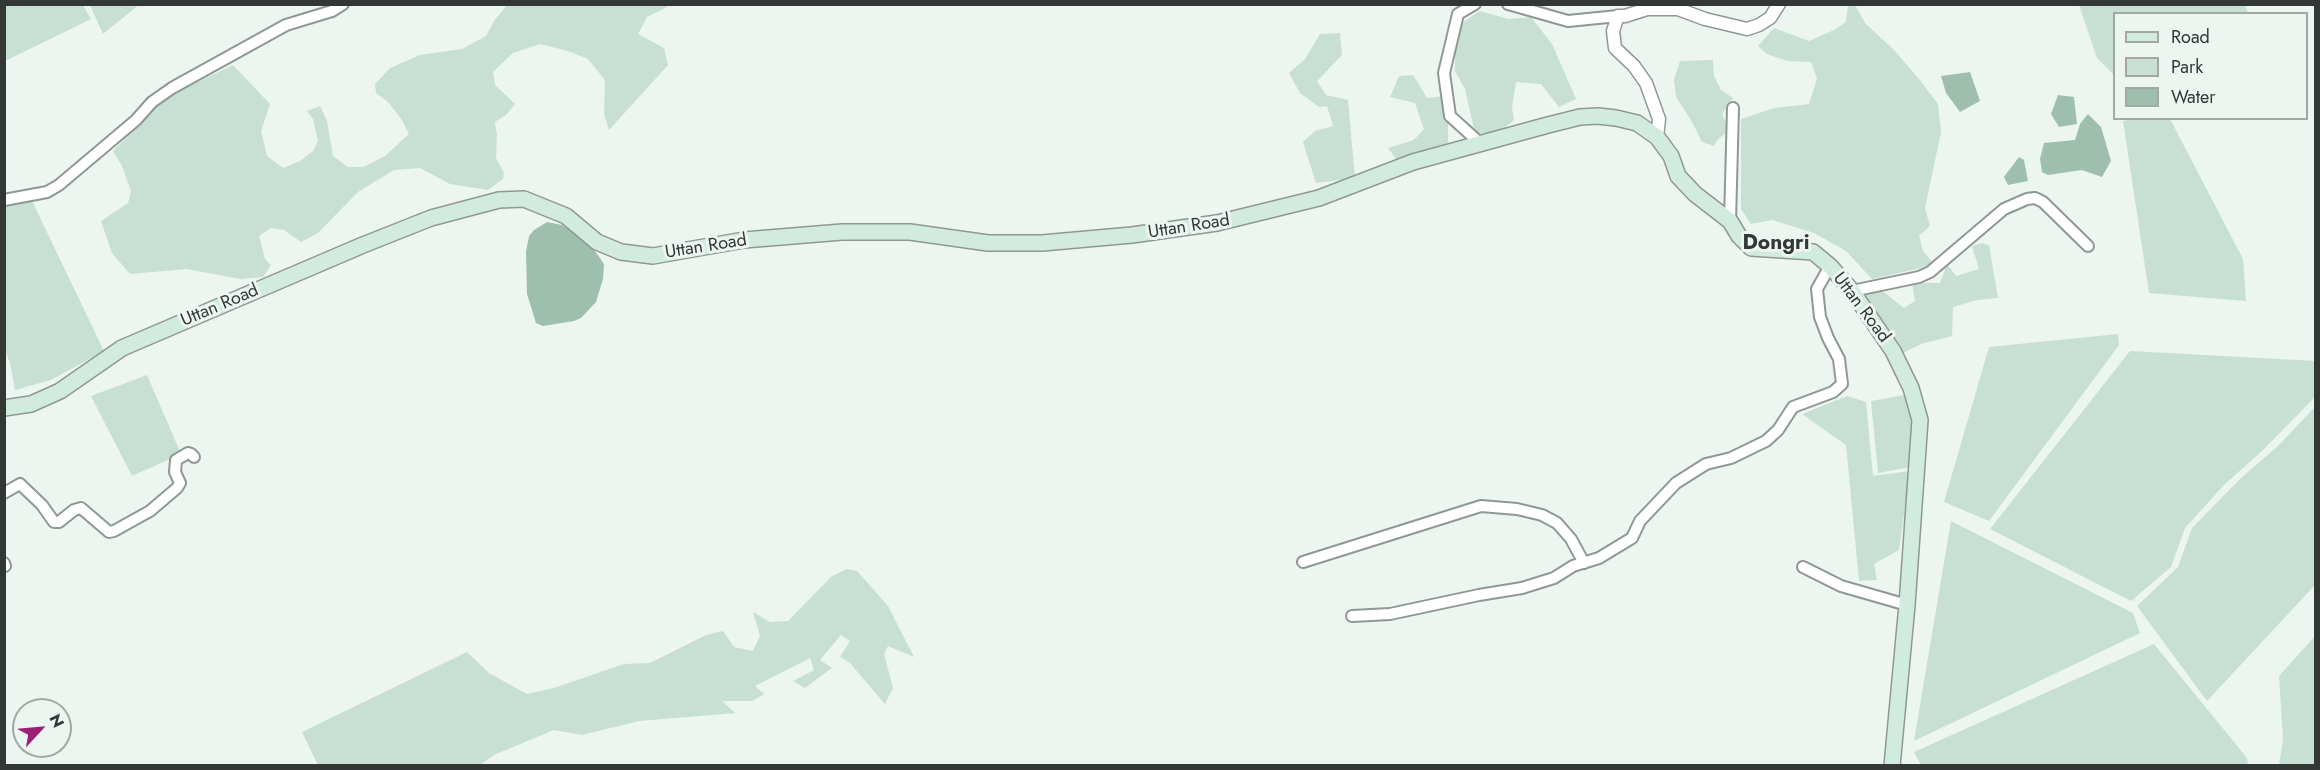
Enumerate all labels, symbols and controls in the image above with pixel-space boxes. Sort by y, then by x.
legend [2113,12,2308,120]
text: Road [2171,24,2210,50]
text: Park [2171,54,2203,80]
text: Water [2171,84,2215,110]
street label: Uttan Road [1147,210,1231,244]
street label: Uttan Road [664,230,748,264]
district label: Dongri [1742,231,1810,257]
street label: Uttan Road [1828,269,1894,347]
street label: Uttan Road [178,280,262,332]
north arrow [12,698,72,758]
text: N [44,710,70,732]

